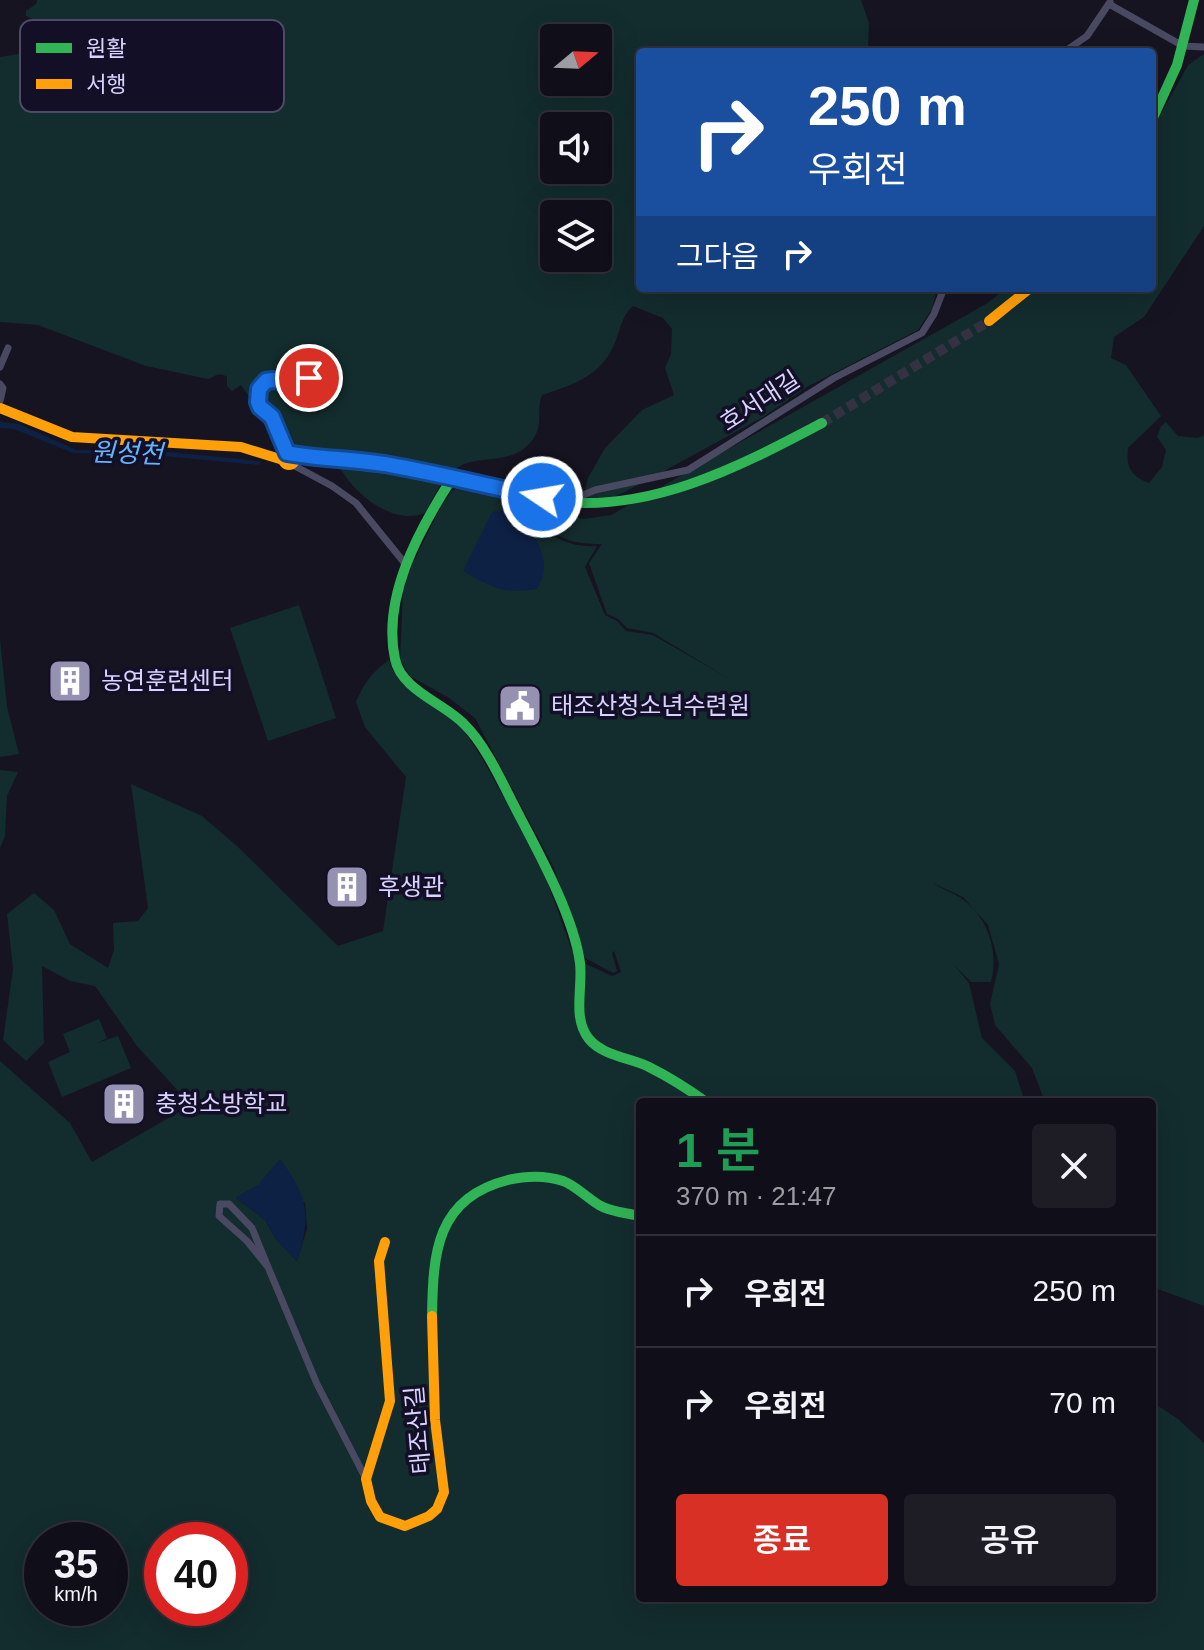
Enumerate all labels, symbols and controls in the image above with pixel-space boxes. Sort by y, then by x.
legend [20,20,284,112]
north arrow [540,24,612,96]
map controls [540,24,612,272]
text: 원활 [86,36,126,61]
text: 서행 [86,72,126,97]
text: 250 m [808,74,967,137]
icon: right [676,80,780,184]
button: sound [540,112,612,184]
text: 우회전 [808,149,907,190]
button: layers [540,200,612,272]
icon: right [775,232,819,276]
text: 그다음 [676,240,759,273]
pin [275,344,343,412]
icon: arrive [287,356,331,400]
street label: 호서대길 [715,365,804,436]
water label: 원성천 [91,437,166,469]
position arrow [500,455,584,539]
building icon: 농연훈련센터 [46,657,94,705]
place label: 농연훈련센터 [101,667,233,694]
public building icon: 태조산청소년수련원 [496,682,544,730]
place label: 태조산청소년수련원 [551,692,750,719]
building icon: 후생관 [323,863,371,911]
place label: 후생관 [378,873,444,900]
building icon: 충청소방학교 [100,1080,148,1128]
place label: 충청소방학교 [155,1090,287,1117]
text: 1 분 [676,1124,760,1177]
button: close [1032,1124,1116,1208]
text: 370 m · 21:47 [676,1181,836,1211]
icon: right [676,1269,720,1313]
text: 250 m [1033,1274,1116,1307]
text: 우회전 [744,1277,827,1310]
icon: right [676,1381,720,1425]
street label: 태조산길 [400,1385,435,1475]
text: 70 m [1049,1386,1116,1419]
text: 우회전 [744,1389,827,1422]
button: 종료 [676,1494,888,1586]
button: 공유 [904,1494,1116,1586]
speed limit sign: 40 [144,1522,248,1626]
text: 35 [54,1542,98,1586]
text: km/h [54,1583,98,1605]

